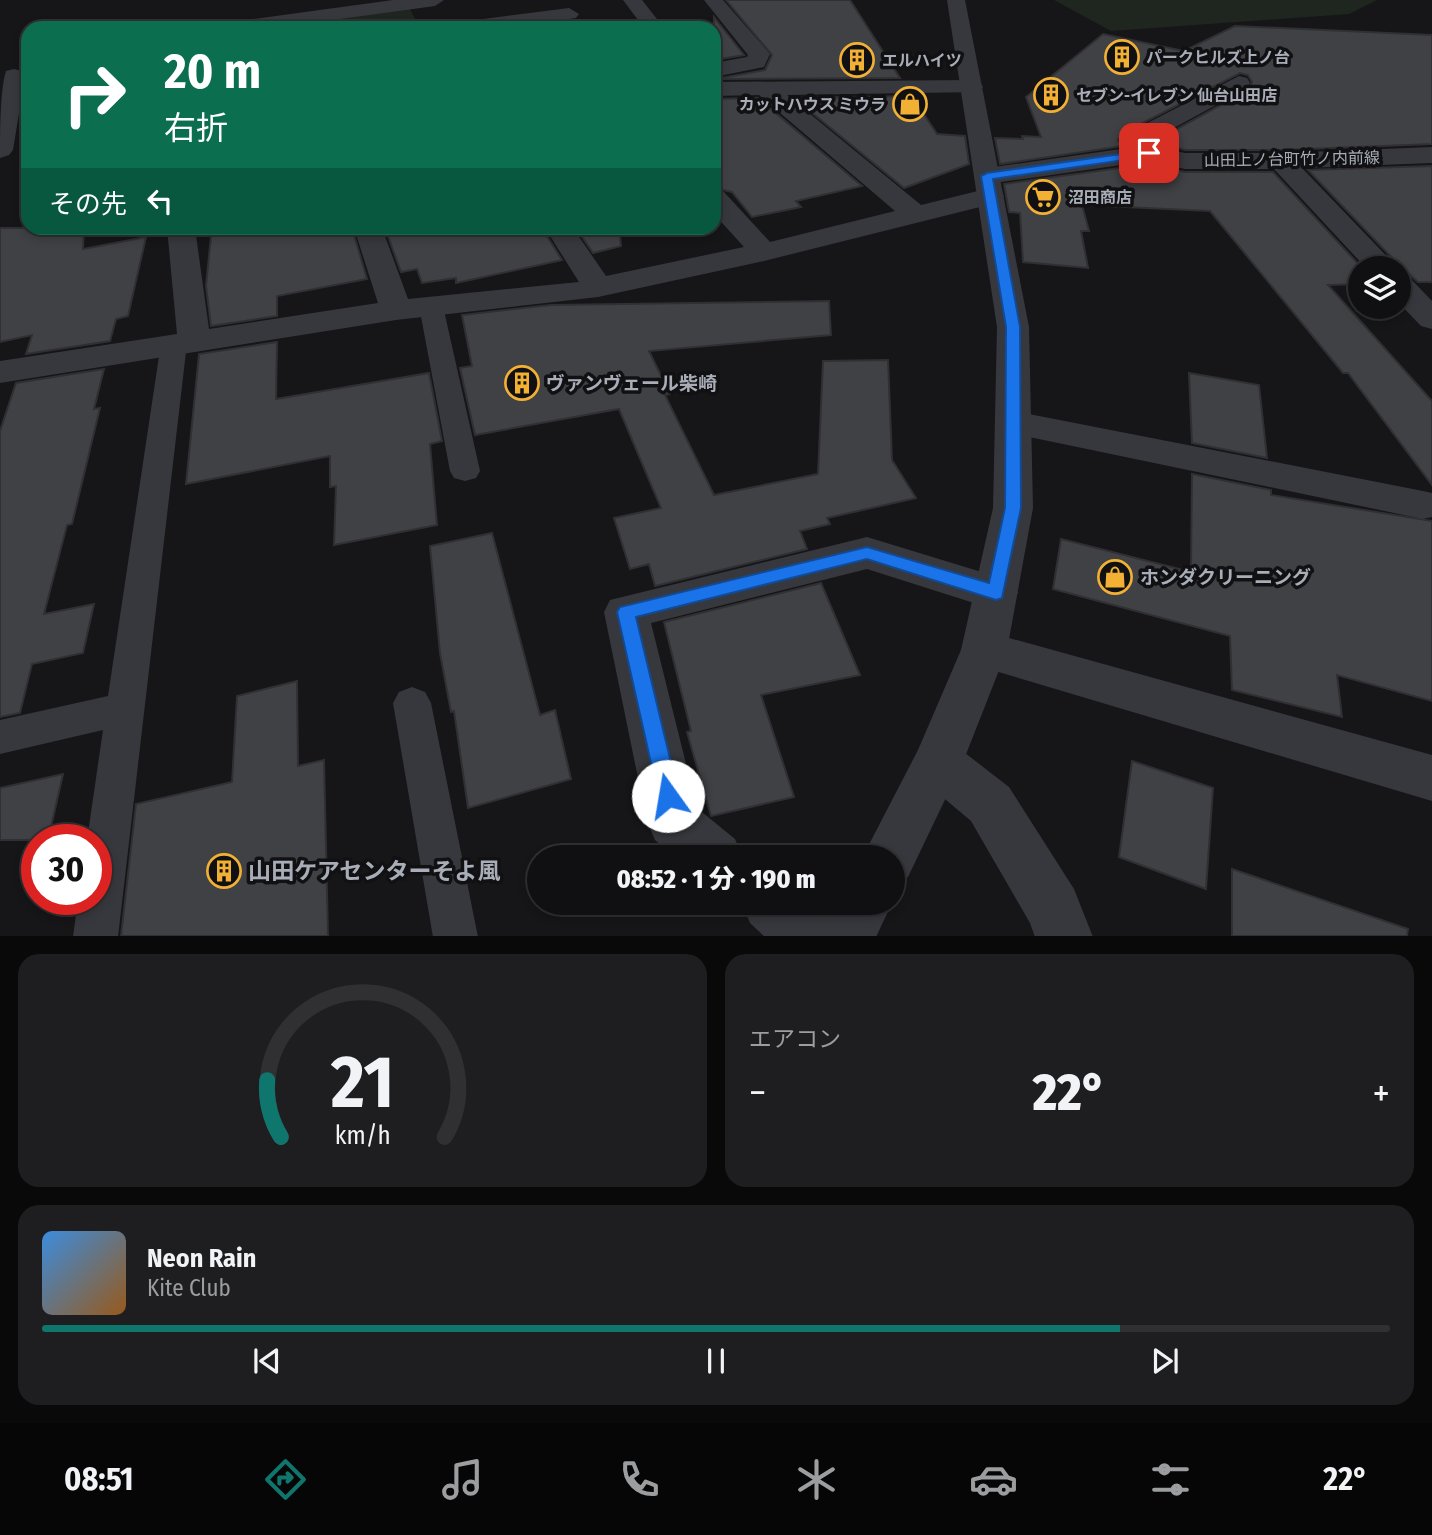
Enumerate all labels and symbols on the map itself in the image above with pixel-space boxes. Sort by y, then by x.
building icon: パークヒルズ上ノ台 [1103,38,1141,76]
building icon: エルハイツ [838,41,876,79]
place label: パークヒルズ上ノ台 [1146,48,1290,67]
place label: エルハイツ [882,51,962,70]
building icon: セブン-イレブン 仙台山田店 [1032,76,1070,114]
shop icon: カットハウス ミウラ [891,85,929,123]
place label: セブン-イレブン 仙台山田店 [1076,86,1277,105]
place label: カットハウス ミウラ [739,95,886,114]
pin [1119,123,1179,183]
street label: 山田上ノ台町竹ノ内前線 [1204,148,1380,170]
supermarket icon: 沼田商店 [1024,178,1062,216]
place label: 沼田商店 [1068,188,1132,207]
building icon: ヴァンヴェール柴崎 [503,364,541,402]
place label: ヴァンヴェール柴崎 [546,372,717,395]
shop icon: ホンダクリーニング [1096,558,1134,596]
place label: ホンダクリーニング [1140,566,1311,589]
position arrow [631,759,705,833]
speed limit sign: 30 [21,824,112,915]
building icon: 山田ケアセンターそよ風 [205,852,243,890]
place label: 山田ケアセンターそよ風 [248,857,501,885]

